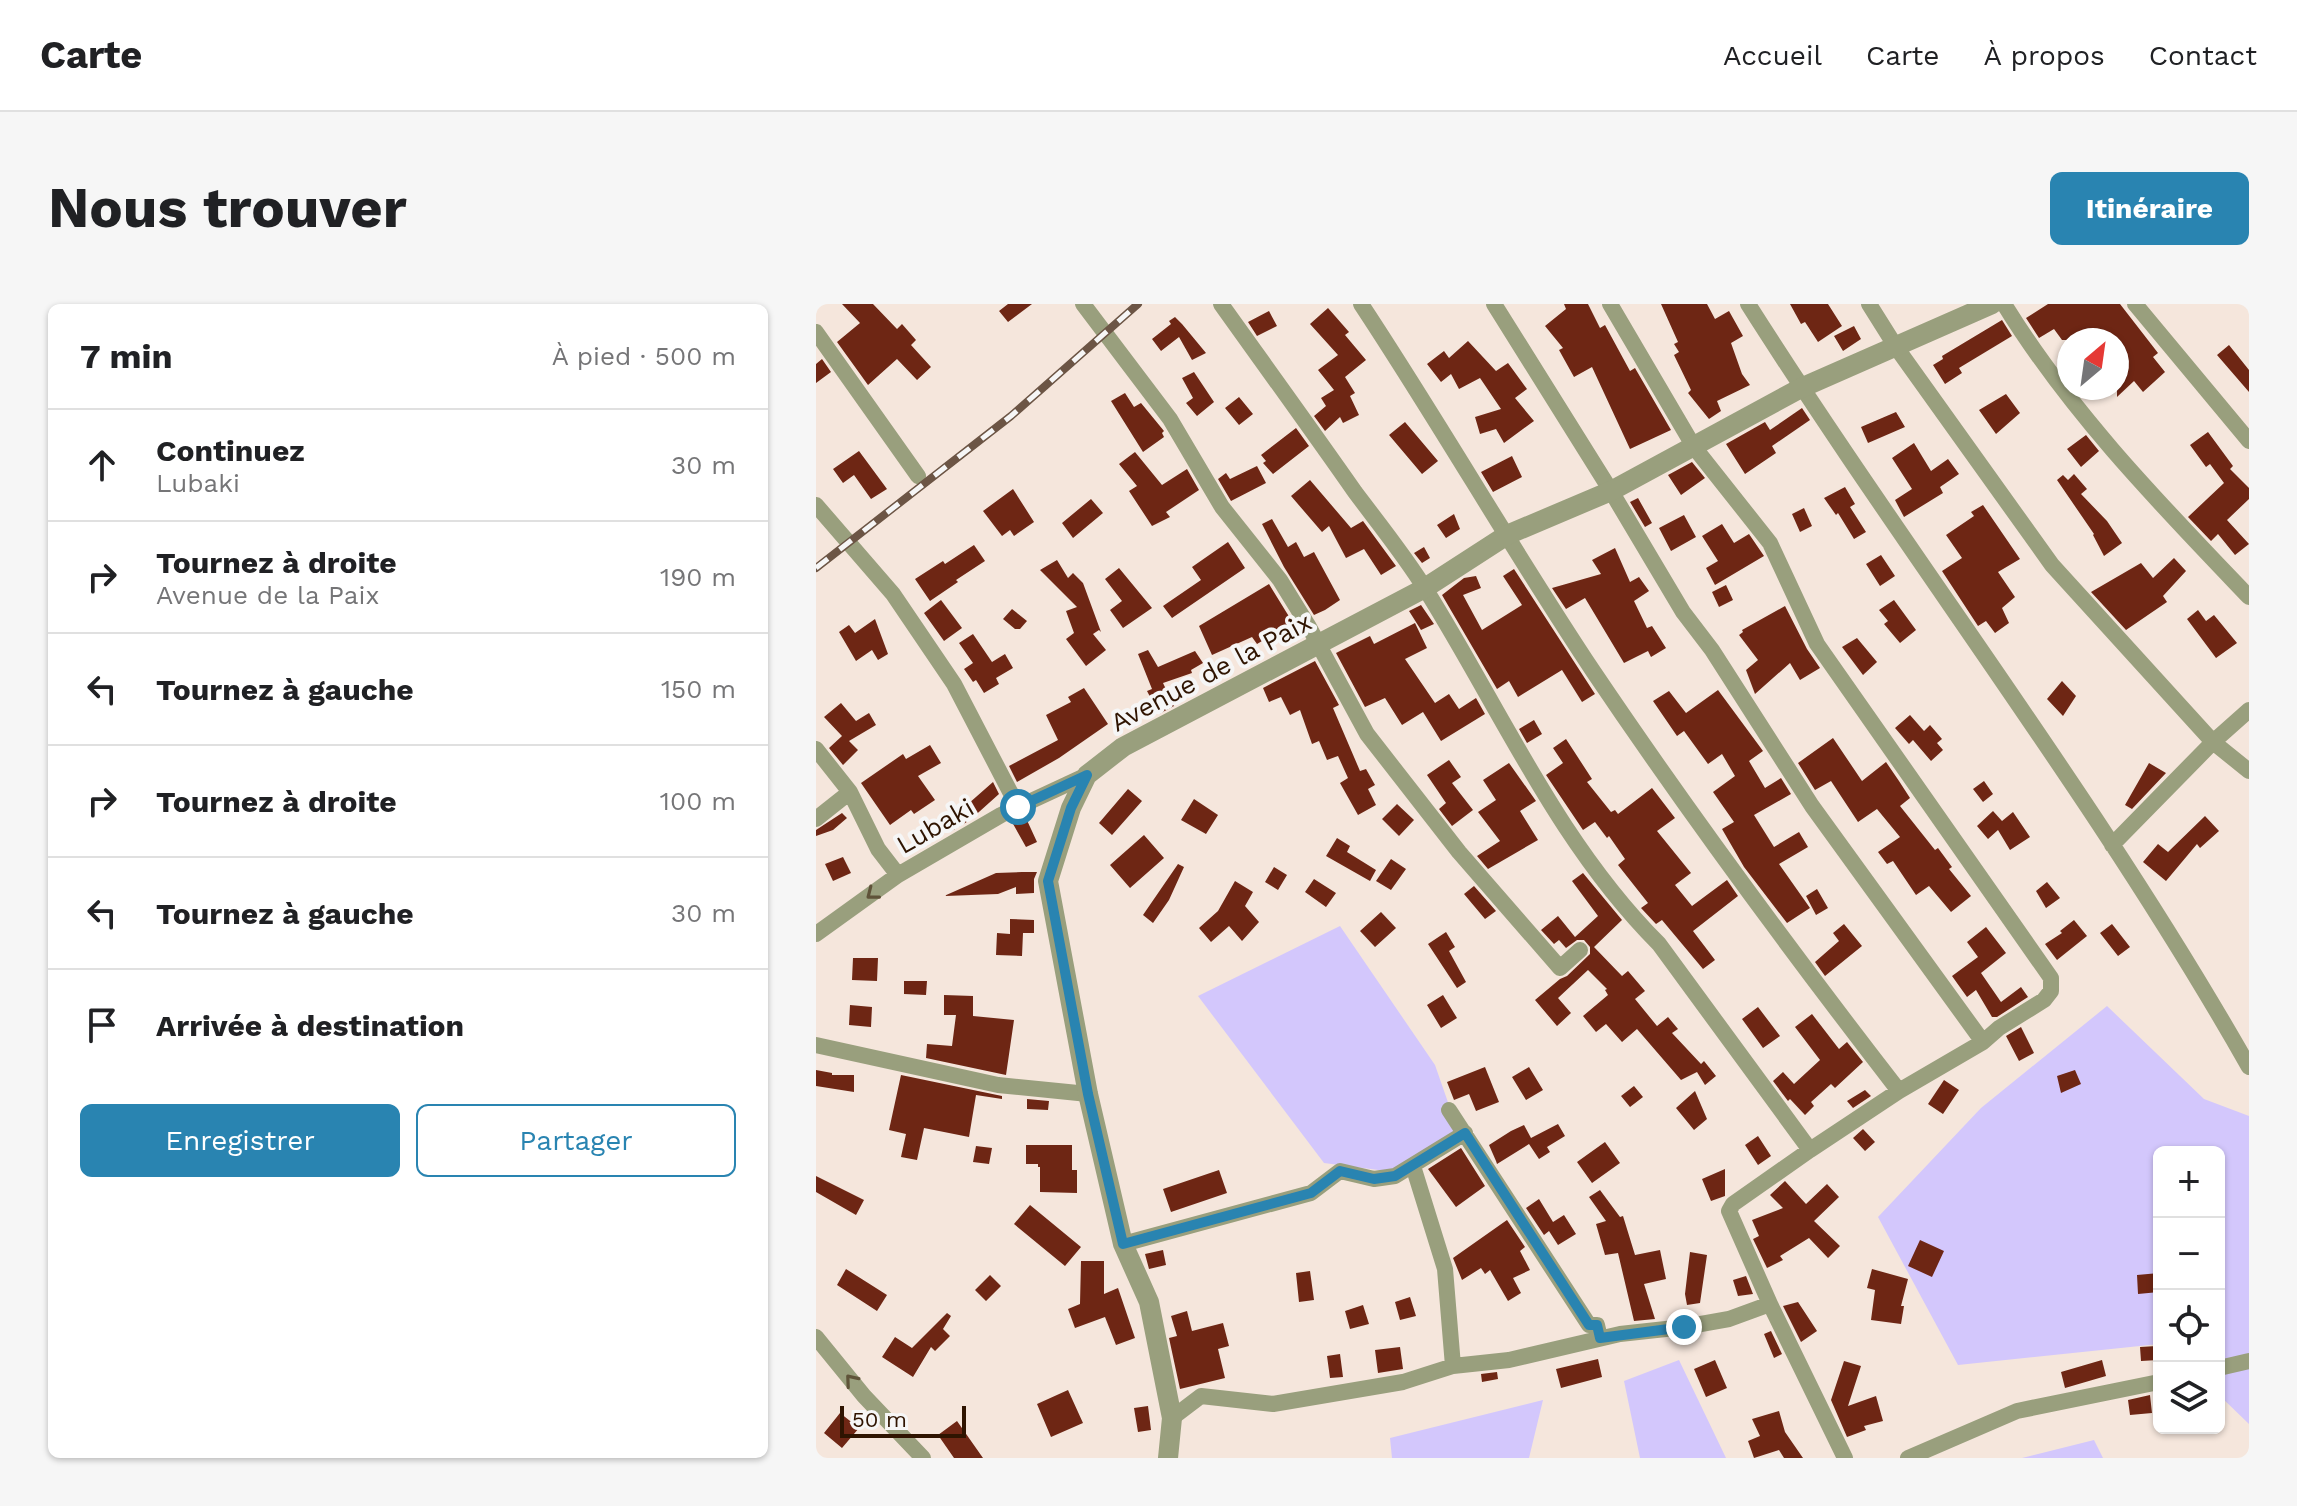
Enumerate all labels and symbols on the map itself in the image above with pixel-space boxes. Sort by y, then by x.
north arrow [2057,328,2129,400]
street label: Avenue de la Paix [1105,606,1317,738]
route start [1000,789,1036,825]
street label: Lubaki [891,792,979,860]
one-way arrow [867,885,881,899]
route end [1666,1309,1702,1345]
one-way arrow [846,1375,861,1390]
scale bar [840,1402,966,1438]

